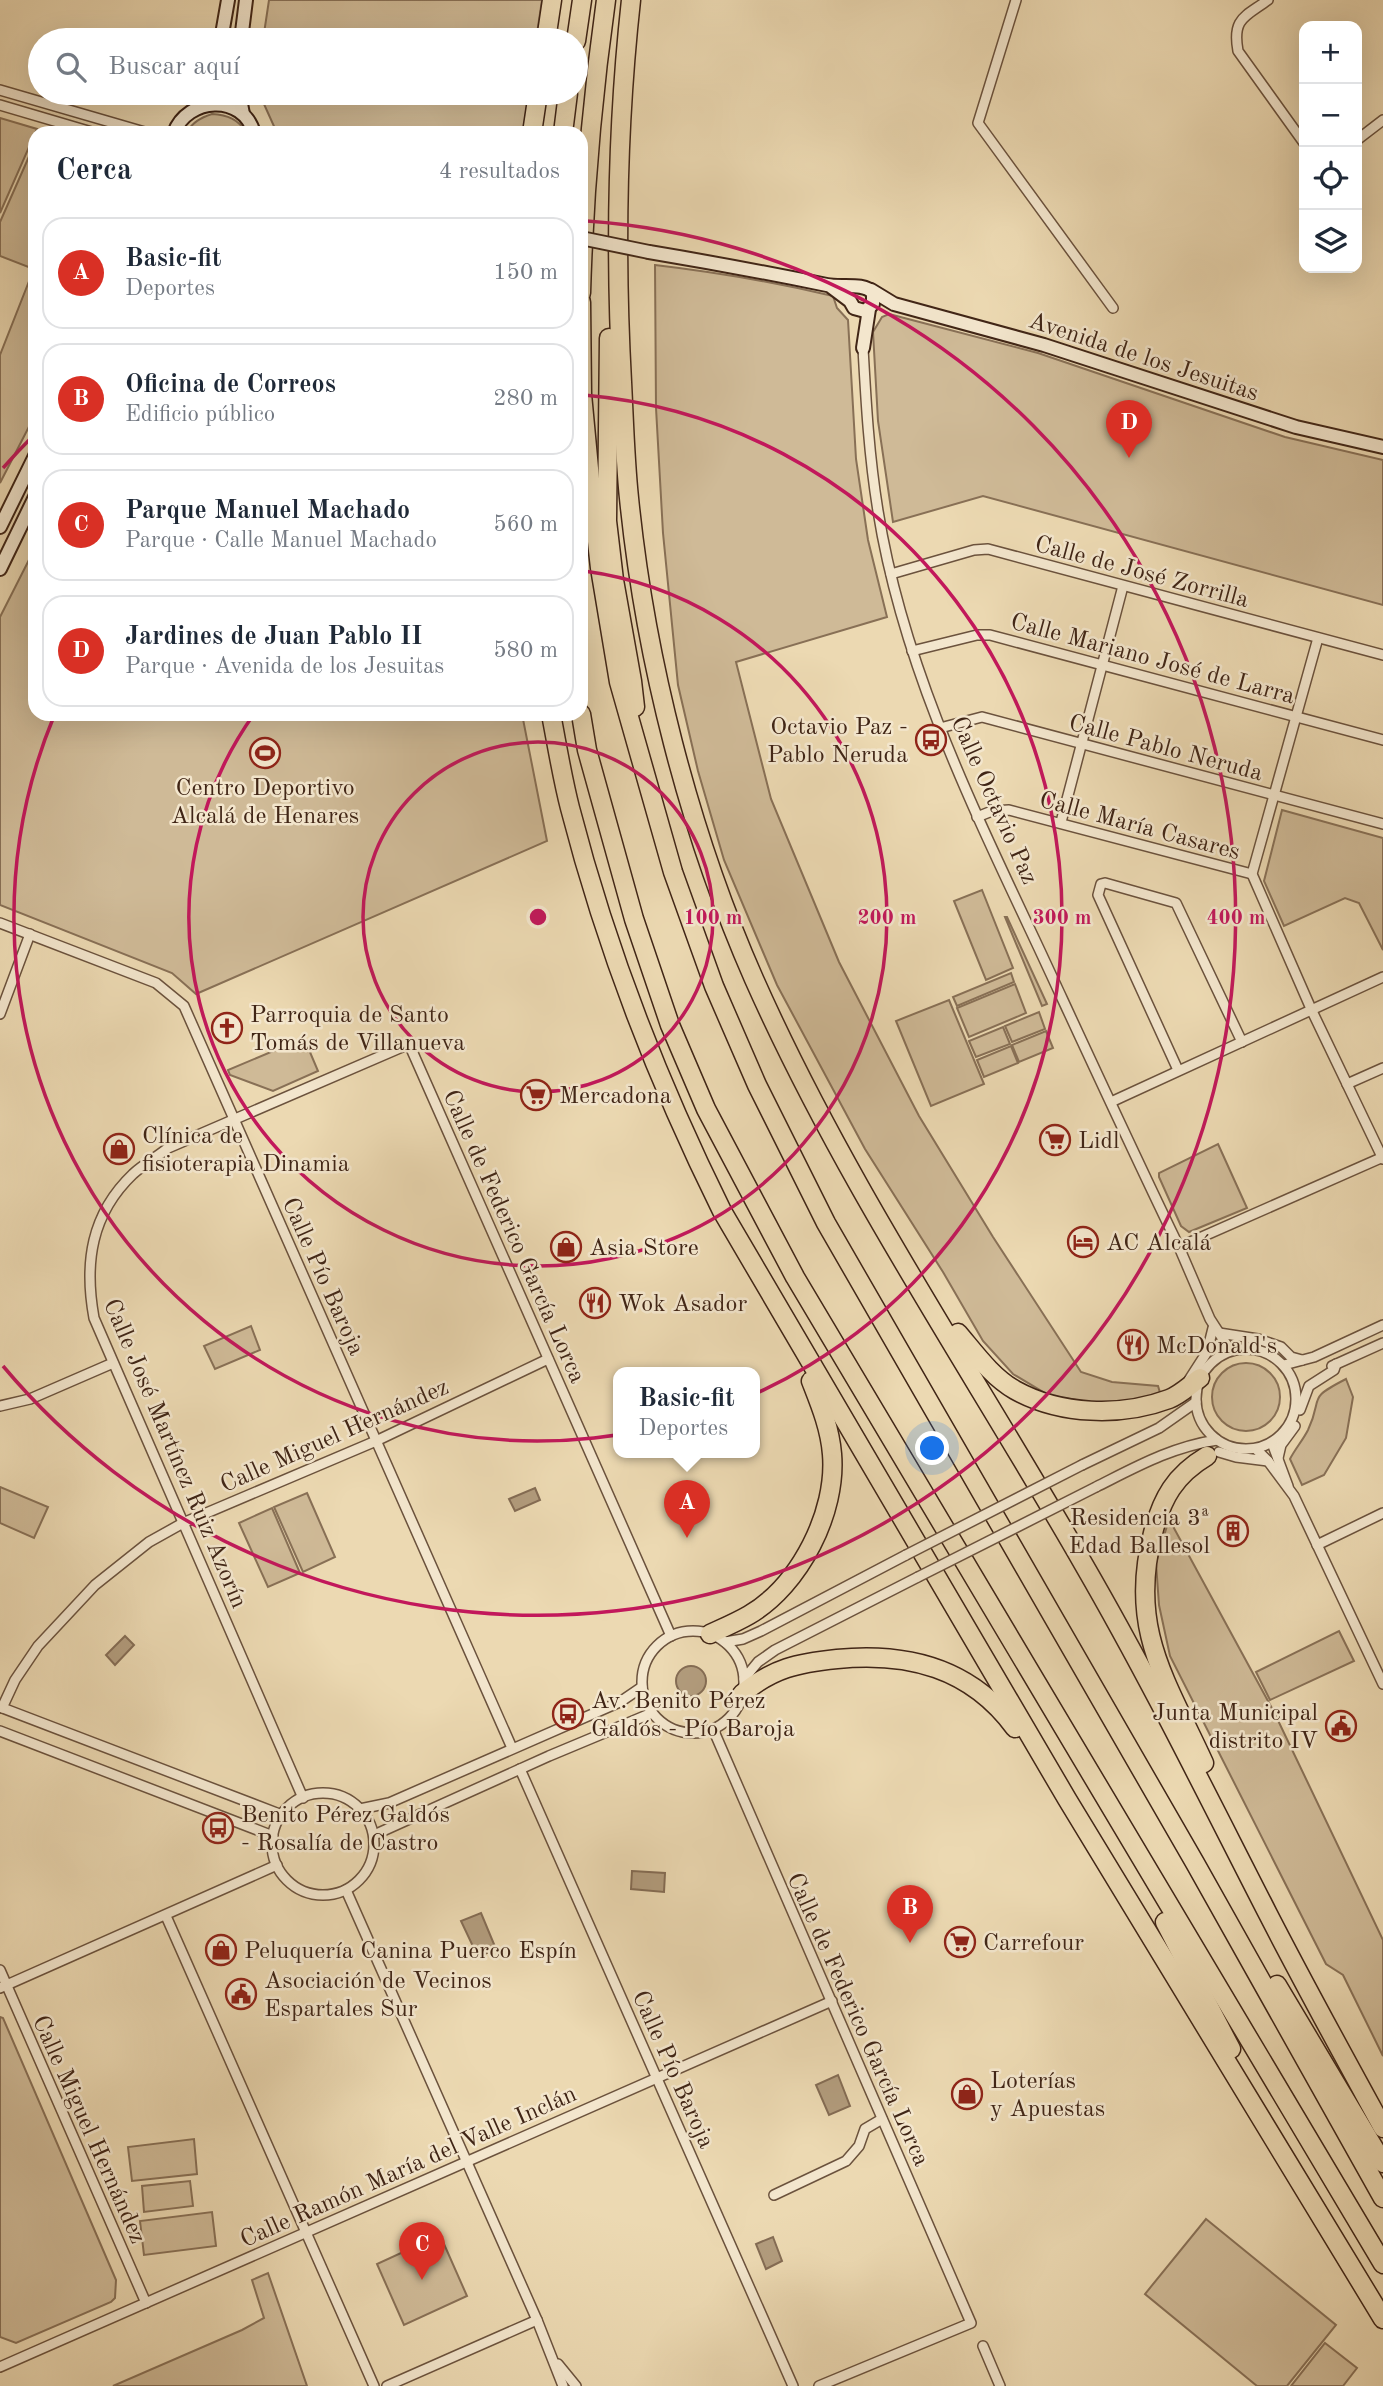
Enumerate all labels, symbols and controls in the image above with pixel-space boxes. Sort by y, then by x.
map controls [1299,21,1362,273]
button: + [1299,21,1362,84]
search box [28,28,588,105]
icon: search [52,48,90,86]
text: Buscar aquí [108,54,240,80]
button: − [1299,84,1362,147]
button: locate [1299,147,1362,210]
text: Cerca [56,156,132,186]
text: 4 resultados [439,160,560,183]
button: layers [1299,210,1362,273]
text: Basic-fit [125,246,221,272]
text: A [72,261,90,284]
text: 150 m [493,261,558,284]
text: Deportes [125,277,215,300]
street label: Avenida de los Jesuitas [1025,309,1261,406]
text: Oficina de Correos [125,372,336,398]
text: B [73,387,89,410]
text: 280 m [493,387,558,410]
pin: D [1106,400,1152,458]
text: Edificio público [125,403,275,426]
text: Parque Manuel Machado [125,498,410,524]
text: C [73,513,89,536]
text: 560 m [493,513,558,536]
text: Parque · Calle Manuel Machado [125,529,437,552]
street label: Calle de José Zorrilla [1032,533,1251,613]
street label: Calle Mariano José de Larra [1008,610,1297,710]
text: Jardines de Juan Pablo II [125,624,423,650]
text: D [72,639,90,662]
text: 580 m [493,639,558,662]
text: Parque · Avenida de los Jesuitas [125,655,444,678]
street label: Calle Pablo Neruda [1066,711,1265,786]
street label: Calle Octavio Paz [945,713,1041,888]
place label: Octavio Paz - Pablo Neruda [767,716,908,768]
bus stop icon: Octavio Paz - Pablo Neruda [914,723,948,757]
sports icon: Centro Deportivo Alcalá de Henares [248,736,282,770]
place label: Centro Deportivo Alcalá de Henares [171,777,359,829]
street label: Calle María Casares [1036,789,1243,865]
centre of rings [526,905,550,929]
text: 100 m [683,908,743,929]
text: 200 m [857,908,917,929]
text: 300 m [1032,908,1092,929]
text: 400 m [1206,908,1266,929]
place label: Parroquia de Santo Tomás de Villanueva [250,1004,465,1056]
church icon: Parroquia de Santo Tomás de Villanueva [210,1011,244,1045]
supermarket icon: Mercadona [519,1078,553,1112]
place label: Mercadona [559,1085,672,1109]
street label: Calle de Federico García Lorca [438,1087,589,1387]
supermarket icon: Lidl [1038,1123,1072,1157]
place label: Clínica de fisioterapia Dinamia [142,1125,350,1177]
place label: Lidl [1078,1130,1120,1154]
shop icon: Clínica de fisioterapia Dinamia [102,1132,136,1166]
street label: Calle Pío Baroja [277,1194,368,1359]
hotel icon: AC Alcalá [1066,1225,1100,1259]
shop icon: Asia Store [549,1230,583,1264]
place label: AC Alcalá [1106,1232,1212,1256]
place label: Asia Store [589,1237,699,1261]
restaurant icon: Wok Asador [578,1286,612,1320]
place label: Wok Asador [618,1293,747,1317]
street label: Calle José Martínez Ruiz Azorín [98,1296,250,1612]
restaurant icon: McDonald's [1116,1328,1150,1362]
place label: McDonald's [1156,1335,1277,1359]
popup [613,1367,760,1458]
street label: Calle Miguel Hernández [217,1376,453,1498]
text: Basic-fit [638,1386,735,1412]
text: Deportes [638,1417,728,1440]
your location [915,1431,949,1465]
pin: A [664,1480,710,1538]
place label: Residencia 3ª Edad Ballesol [1069,1507,1210,1559]
building icon: Residencia 3ª Edad Ballesol [1216,1514,1250,1548]
place label: Av. Benito Pérez Galdós - Pío Baroja [591,1690,795,1742]
bus stop icon: Av. Benito Pérez Galdós - Pío Baroja [551,1697,585,1731]
place label: Junta Municipal distrito IV [1152,1702,1318,1754]
public building icon: Junta Municipal distrito IV [1324,1709,1358,1743]
place label: Benito Pérez Galdós - Rosalía de Castro [241,1804,450,1856]
bus stop icon: Benito Pérez Galdós - Rosalía de Castro [201,1811,235,1845]
street label: Calle de Federico García Lorca [782,1870,933,2170]
pin: B [887,1885,933,1943]
supermarket icon: Carrefour [943,1925,977,1959]
place label: Carrefour [983,1932,1084,1956]
shop icon: Peluquería Canina Puerco Espín [204,1933,238,1967]
place label: Peluquería Canina Puerco Espín [244,1940,577,1964]
place label: Asociación de Vecinos Espartales Sur [264,1970,492,2022]
public building icon: Asociación de Vecinos Espartales Sur [224,1977,258,2011]
street label: Calle Pío Baroja [627,1987,718,2152]
street label: Calle Miguel Hernández [27,2012,149,2248]
place label: Loterías y Apuestas [990,2070,1105,2122]
shop icon: Loterías y Apuestas [950,2077,984,2111]
street label: Calle Ramón María del Valle Inclán [235,2079,581,2253]
pin: C [399,2222,445,2280]

